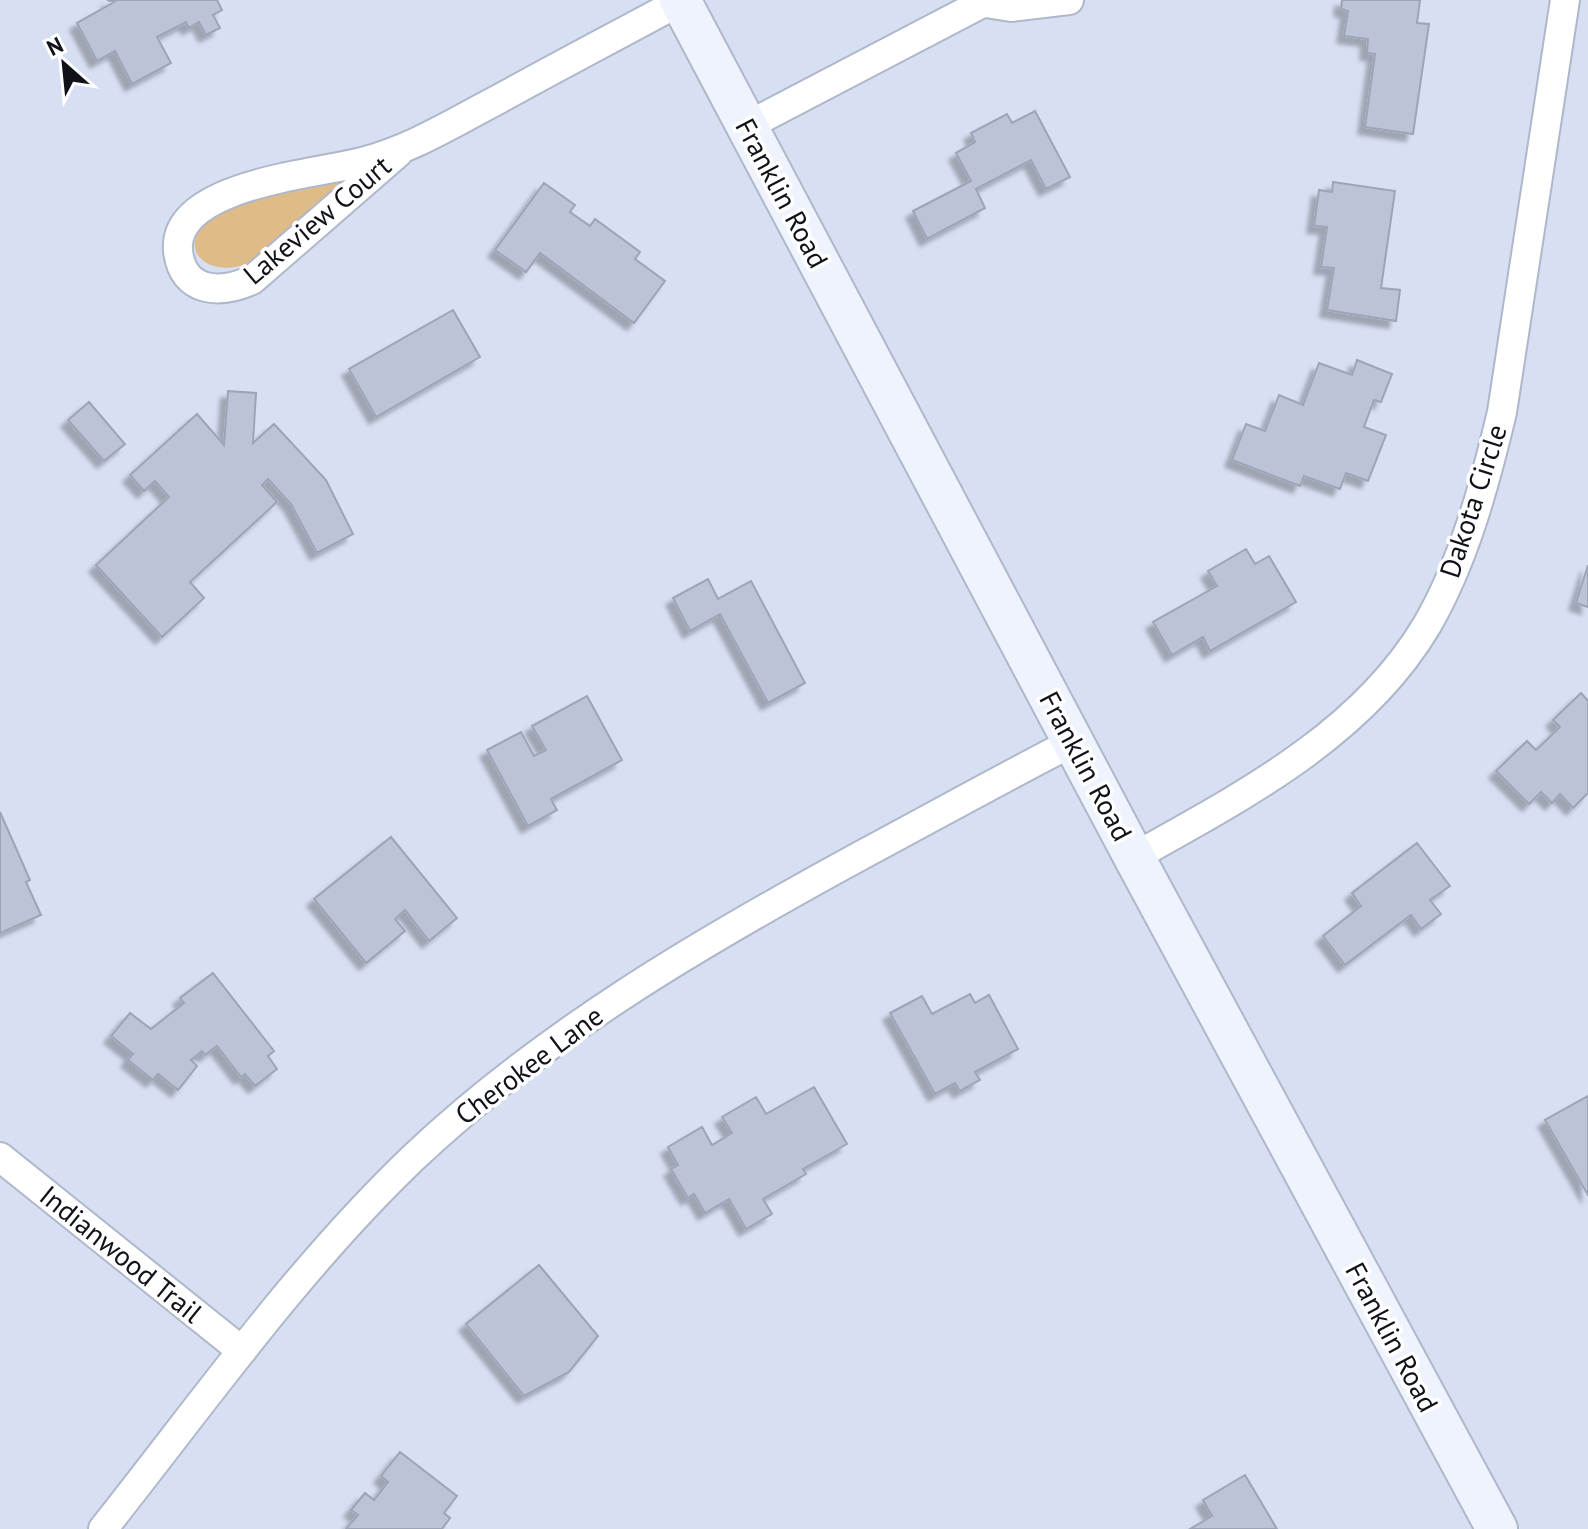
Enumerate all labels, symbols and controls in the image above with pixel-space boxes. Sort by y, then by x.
north arrow [24,24,104,104]
text: N [42,30,68,62]
street label: Franklin Road [728,112,837,274]
street label: Lakeview Court [235,147,399,292]
street label: Dakota Circle [1430,419,1515,582]
street label: Franklin Road [1032,685,1141,847]
street label: Cherokee Lane [447,997,610,1132]
street label: Indianwood Trail [32,1177,210,1331]
street label: Franklin Road [1338,1256,1447,1418]

